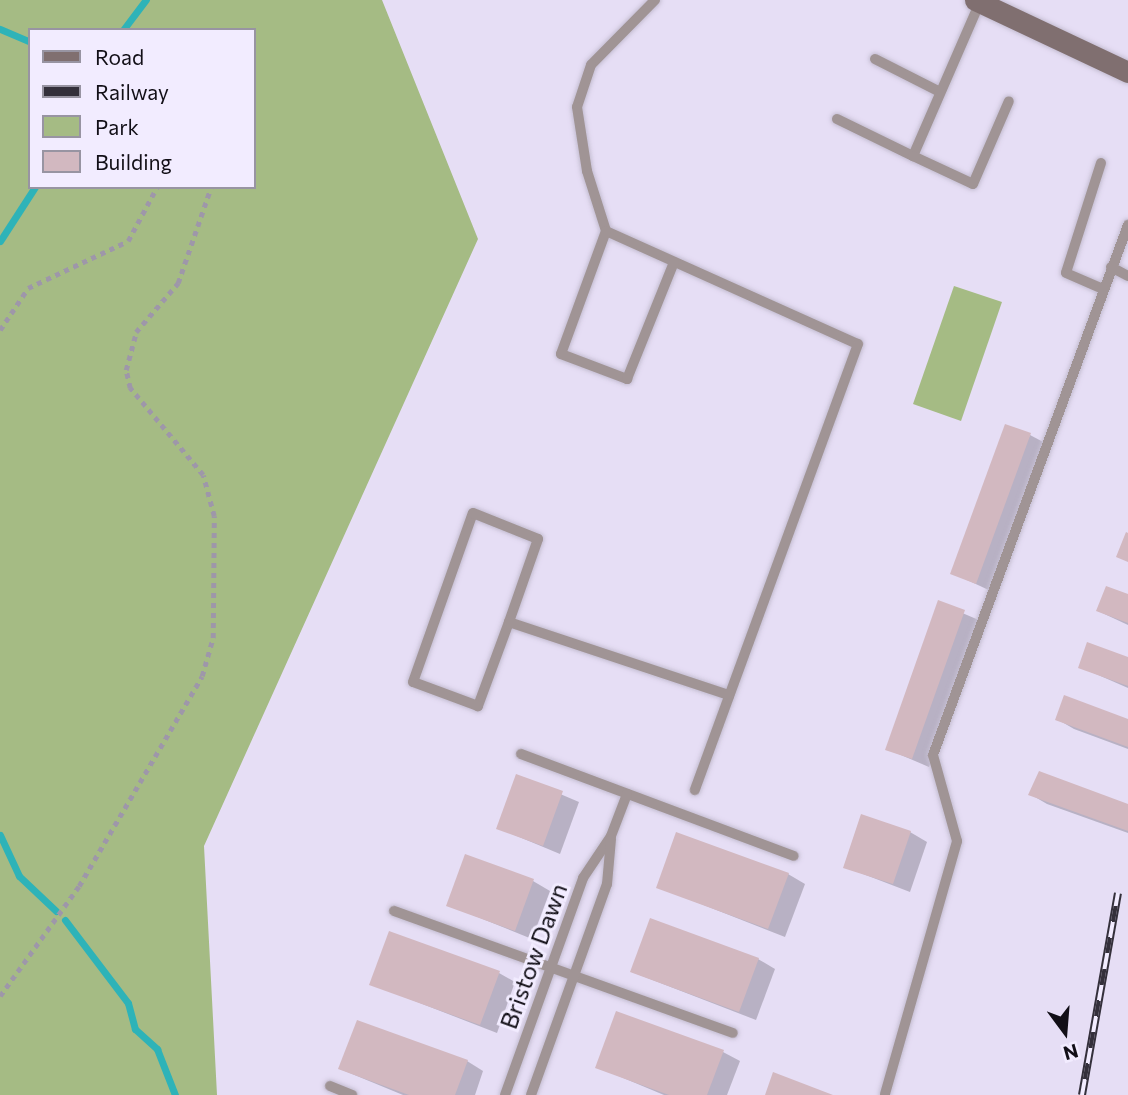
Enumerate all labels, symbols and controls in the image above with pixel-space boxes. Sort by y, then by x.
legend [28,28,256,189]
text: Road [95,44,144,69]
text: Railway [95,79,169,104]
text: Park [95,114,139,139]
text: Building [95,149,172,174]
street label: Bristow Dawn [493,879,573,1033]
north arrow [1030,997,1100,1067]
text: N [1061,1040,1081,1066]

